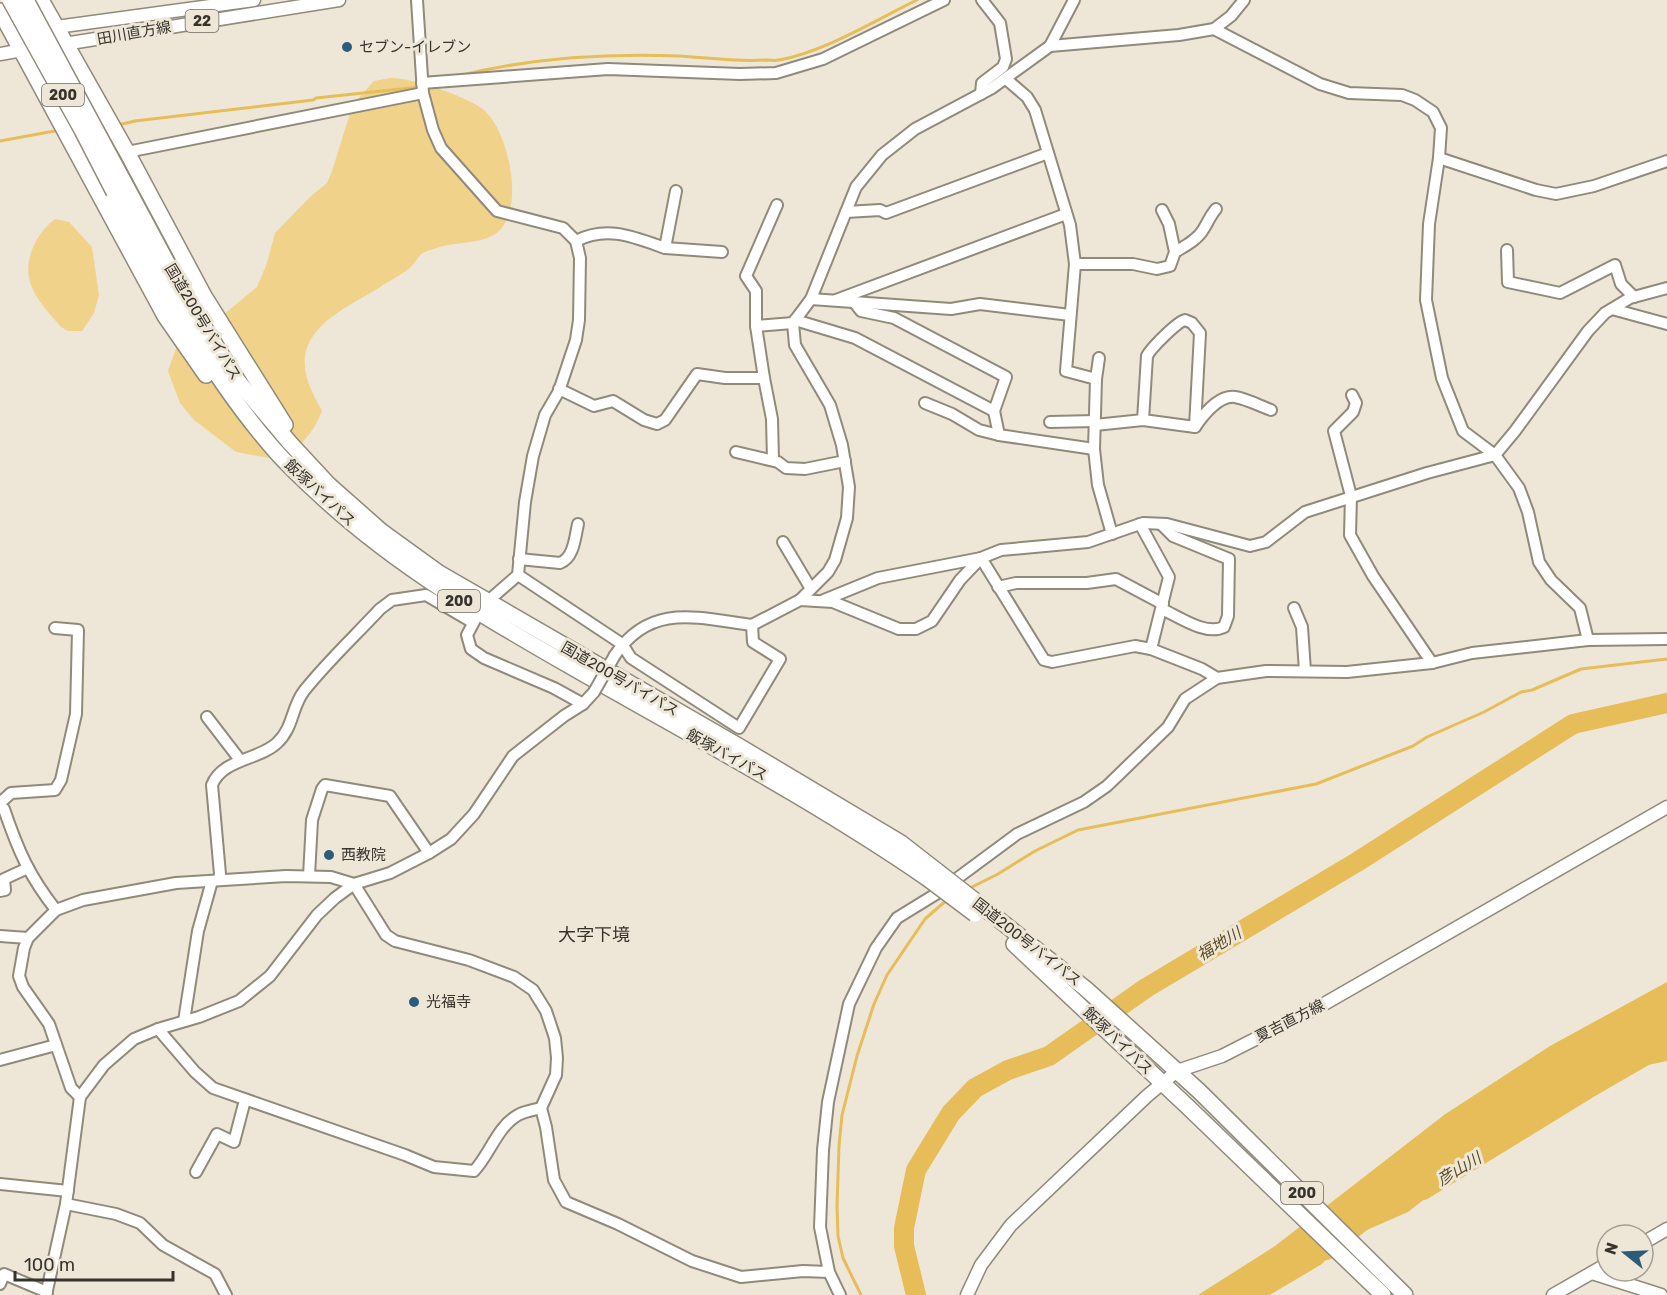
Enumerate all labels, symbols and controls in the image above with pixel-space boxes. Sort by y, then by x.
road number: 22 [186,10,218,32]
street label: 田川直方線 [95,18,173,48]
place label: セブン-イレブン [359,38,471,56]
marker: セブン-イレブン [340,40,354,54]
road number: 200 [42,84,84,106]
street label: 国道200号バイパス [161,261,245,383]
street label: 飯塚バイパス [281,456,359,530]
road number: 200 [438,590,480,612]
street label: 国道200号バイパス [558,638,682,720]
street label: 飯塚バイパス [683,725,771,785]
place label: 西教院 [341,846,386,864]
marker: 西教院 [322,848,336,862]
street label: 国道200号バイパス [969,894,1085,990]
water label: 福地川 [1194,922,1246,965]
district label: 大字下境 [558,924,630,946]
place label: 光福寺 [426,993,471,1011]
marker: 光福寺 [407,995,421,1009]
street label: 夏吉直方線 [1252,996,1328,1046]
street label: 飯塚バイパス [1079,1003,1157,1079]
water label: 彦山川 [1434,1147,1486,1190]
road number: 200 [1281,1182,1323,1204]
north arrow [1595,1223,1655,1283]
text: N [1600,1240,1622,1257]
scale bar [15,1244,172,1282]
text: 100 m [24,1254,75,1276]

